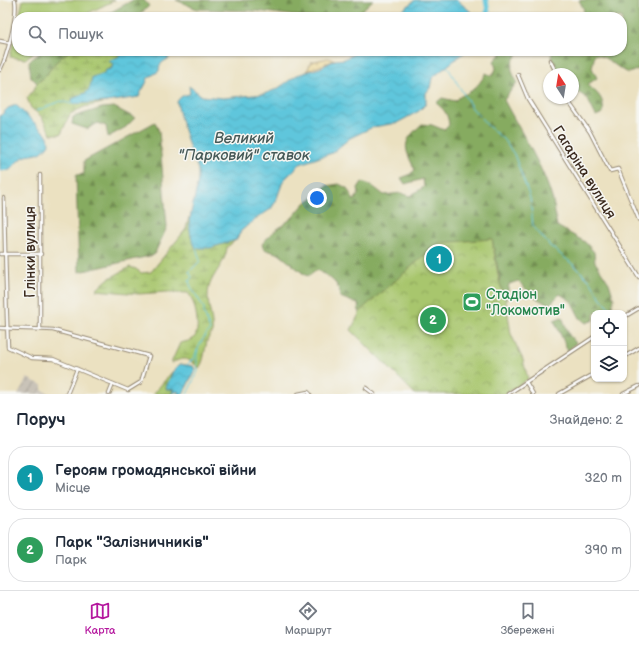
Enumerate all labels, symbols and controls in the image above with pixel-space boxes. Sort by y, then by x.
search box [12,12,627,56]
icon: search [26,23,48,45]
text: Пошук [58,25,104,44]
north arrow [543,68,579,104]
street label: Гагаріна вулиця [549,123,620,222]
water label: Великий "Парковий" ставок [178,129,311,165]
your location [307,188,327,208]
street label: Глінки вулиця [22,206,39,298]
pin: 1 [426,244,452,274]
place label: Стадіон "Локомотив" [486,286,565,319]
sports icon: Стадіон "Локомотив" [461,291,483,313]
pin: 2 [420,305,446,335]
map controls [591,310,627,382]
button: locate [591,310,627,346]
button: layers [591,346,627,382]
text: Поруч [16,410,66,430]
text: Знайдено: 2 [550,412,623,428]
text: Героям громадянської війни [55,461,257,480]
text: 1 [27,470,33,486]
text: 320 m [584,470,622,486]
text: Місце [55,480,90,496]
text: Парк "Залізничників" [55,533,209,552]
text: 2 [26,542,34,558]
text: 390 m [585,542,622,558]
text: Парк [55,552,87,568]
tab: Карта [85,600,116,637]
tab: Маршрут [285,600,332,637]
tab: Збережені [501,600,554,637]

